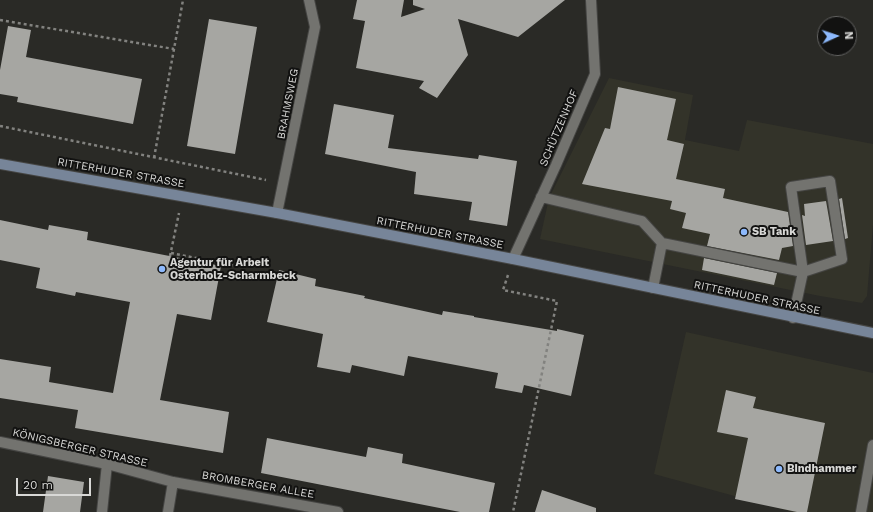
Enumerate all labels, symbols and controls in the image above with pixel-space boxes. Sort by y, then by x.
north arrow [817,16,857,56]
text: N [842,31,855,40]
street label: BRAHMSWEG [275,68,301,140]
street label: SCHÜTZENHOF [537,88,581,168]
street label: RITTERHUDER STRASSE [56,155,186,191]
street label: RITTERHUDER STRASSE [375,214,505,252]
place label: SB Tank [752,225,796,239]
marker: SB Tank [739,227,749,237]
place label: Agentur für Arbeit Osterholz-Scharmbeck [170,256,296,282]
marker: Agentur für Arbeit Osterholz-Scharmbeck [157,264,167,274]
street label: RITTERHUDER STRASSE [693,278,821,318]
street label: KÖNIGSBERGER STRASSE [11,426,149,470]
place label: Bindhammer [787,462,856,476]
marker: Bindhammer [774,464,784,474]
street label: BROMBERGER ALLEE [201,469,315,501]
scale bar [18,470,93,496]
text: 20 m [23,478,53,492]

